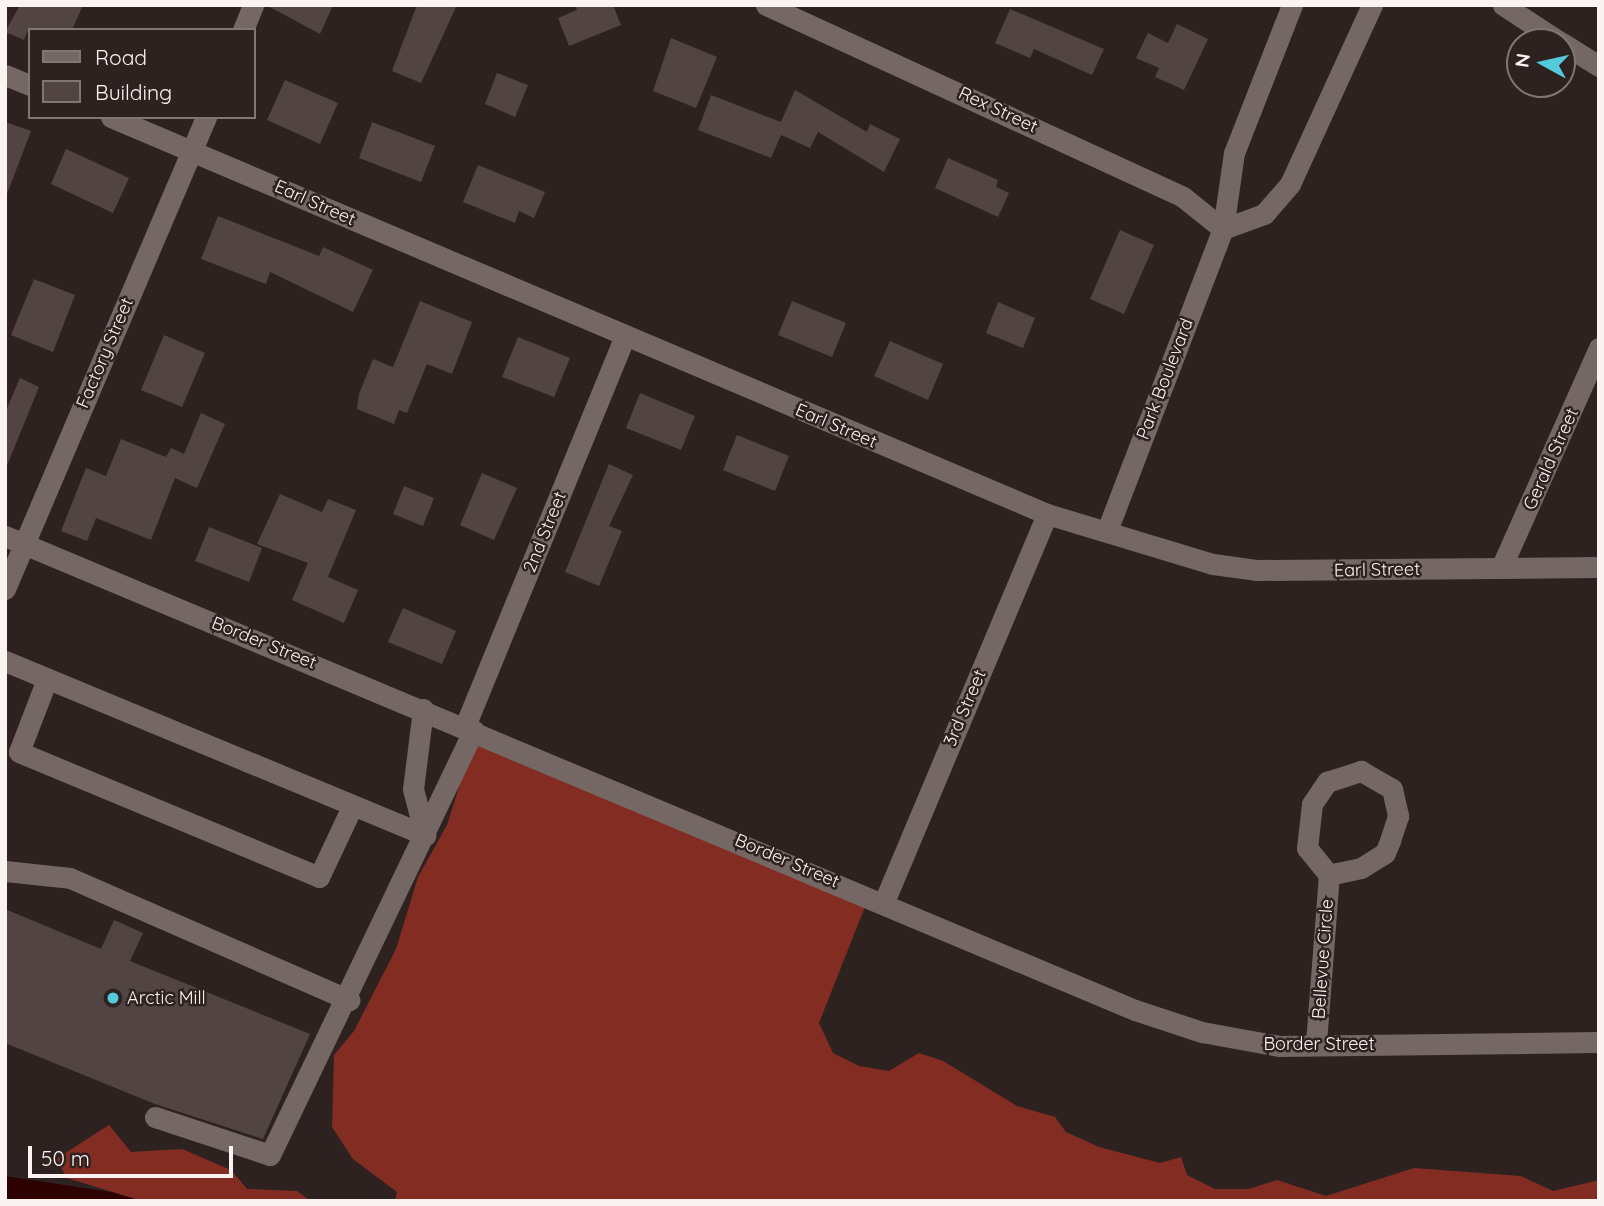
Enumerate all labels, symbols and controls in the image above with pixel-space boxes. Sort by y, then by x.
legend [28,28,256,119]
north arrow [1506,28,1576,98]
text: Road [95,44,147,70]
text: N [1509,52,1535,69]
text: Building [95,79,172,105]
street label: Rex Street [955,82,1041,138]
street label: Earl Street [271,176,359,230]
street label: Factory Street [72,294,138,412]
street label: Park Boulevard [1132,316,1198,442]
street label: Earl Street [792,399,880,453]
street label: Gerald Street [1519,405,1583,513]
street label: 2nd Street [519,488,571,576]
street label: Earl Street [1334,558,1420,582]
street label: Border Street [208,612,320,674]
street label: 3rd Street [939,667,991,749]
street label: Border Street [732,829,842,893]
street label: Bellevue Circle [1308,898,1338,1020]
place label: Arctic Mill [127,987,206,1009]
marker: Arctic Mill [105,990,121,1006]
street label: Border Street [1263,1033,1375,1055]
scale bar [32,1132,236,1176]
text: 50 m [41,1145,90,1171]

